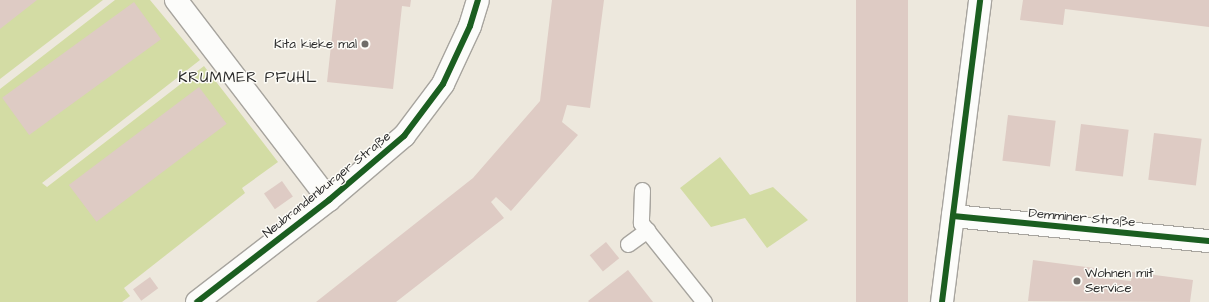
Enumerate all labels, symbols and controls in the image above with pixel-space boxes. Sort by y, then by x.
place label: Kita kieke mal [274,36,357,52]
marker: Kita kieke mal [360,39,370,49]
district label: KRUMMER PFUHL [178,69,318,87]
street label: Neubrandenburger Straße [260,128,394,242]
street label: Demminer Straße [1028,206,1136,230]
place label: Wohnen mit Service [1085,266,1154,297]
marker: Wohnen mit Service [1072,276,1082,286]

